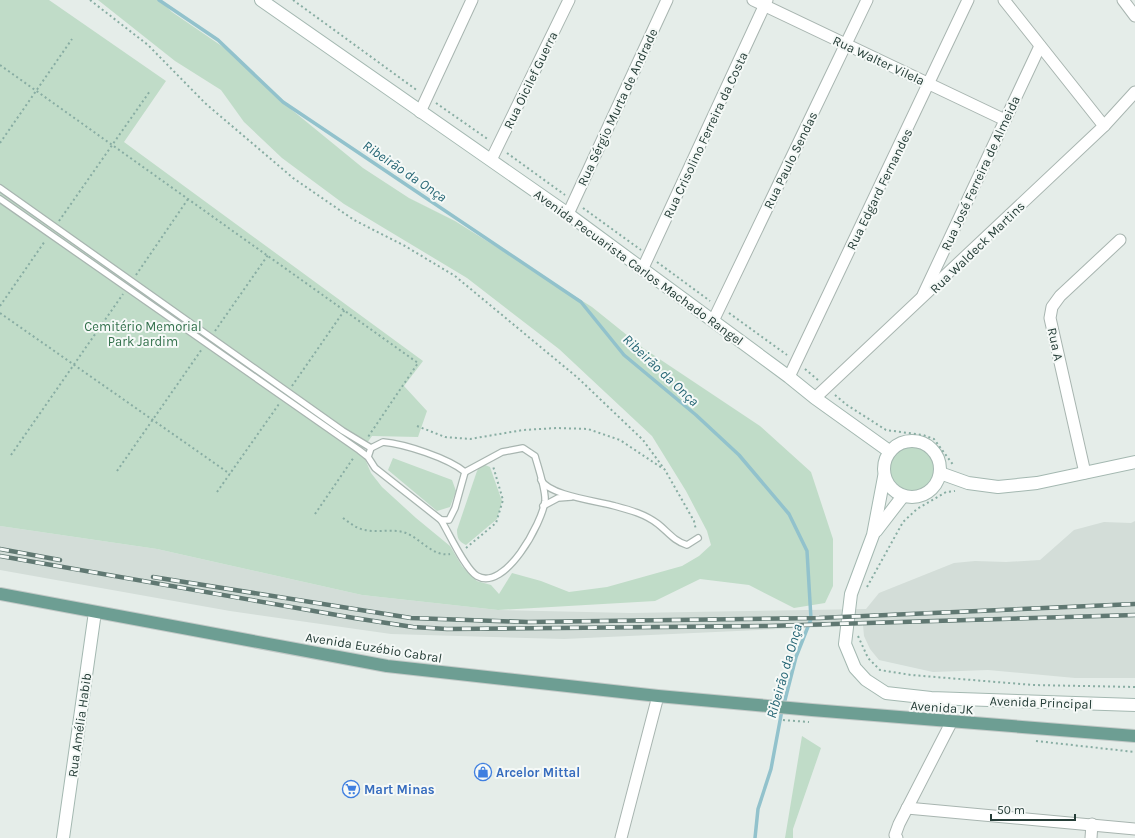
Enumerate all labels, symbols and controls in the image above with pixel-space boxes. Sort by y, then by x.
street label: Rua Sérgio Murta de Andrade [574,26,661,188]
street label: Rua Oicilef Guerra [500,29,560,131]
street label: Rua Walter Vilela [830,33,927,88]
street label: Rua Crisolino Ferreira da Costa [660,50,751,221]
street label: Rua José Ferreira de Almeida [938,93,1023,253]
street label: Rua Paulo Sendas [760,109,821,211]
street label: Rua Edgard Fernandes [844,126,915,252]
water label: Ribeirão da Onça [359,137,450,206]
street label: Avenida Pecuarista Carlos Machado Rangel [531,186,746,348]
street label: Rua Waldeck Martins [927,198,1028,296]
park label: Cemitério Memorial Park Jardim [84,319,202,349]
street label: Rua A [1045,326,1066,363]
water label: Ribeirão da Onça [619,331,702,410]
water label: Ribeirão da Onça [763,622,806,720]
street label: Avenida Euzébio Cabral [305,629,443,666]
street label: Rua Amélia Habib [65,672,94,778]
street label: Avenida Principal [989,693,1093,712]
street label: Avenida JK [910,698,974,717]
shop icon: Arcelor Mittal [473,762,493,782]
place label: Arcelor Mittal [496,765,580,780]
supermarket icon: Mart Minas [341,779,361,799]
place label: Mart Minas [364,782,435,797]
scale bar [991,796,1075,822]
text: 50 m [997,803,1025,817]

